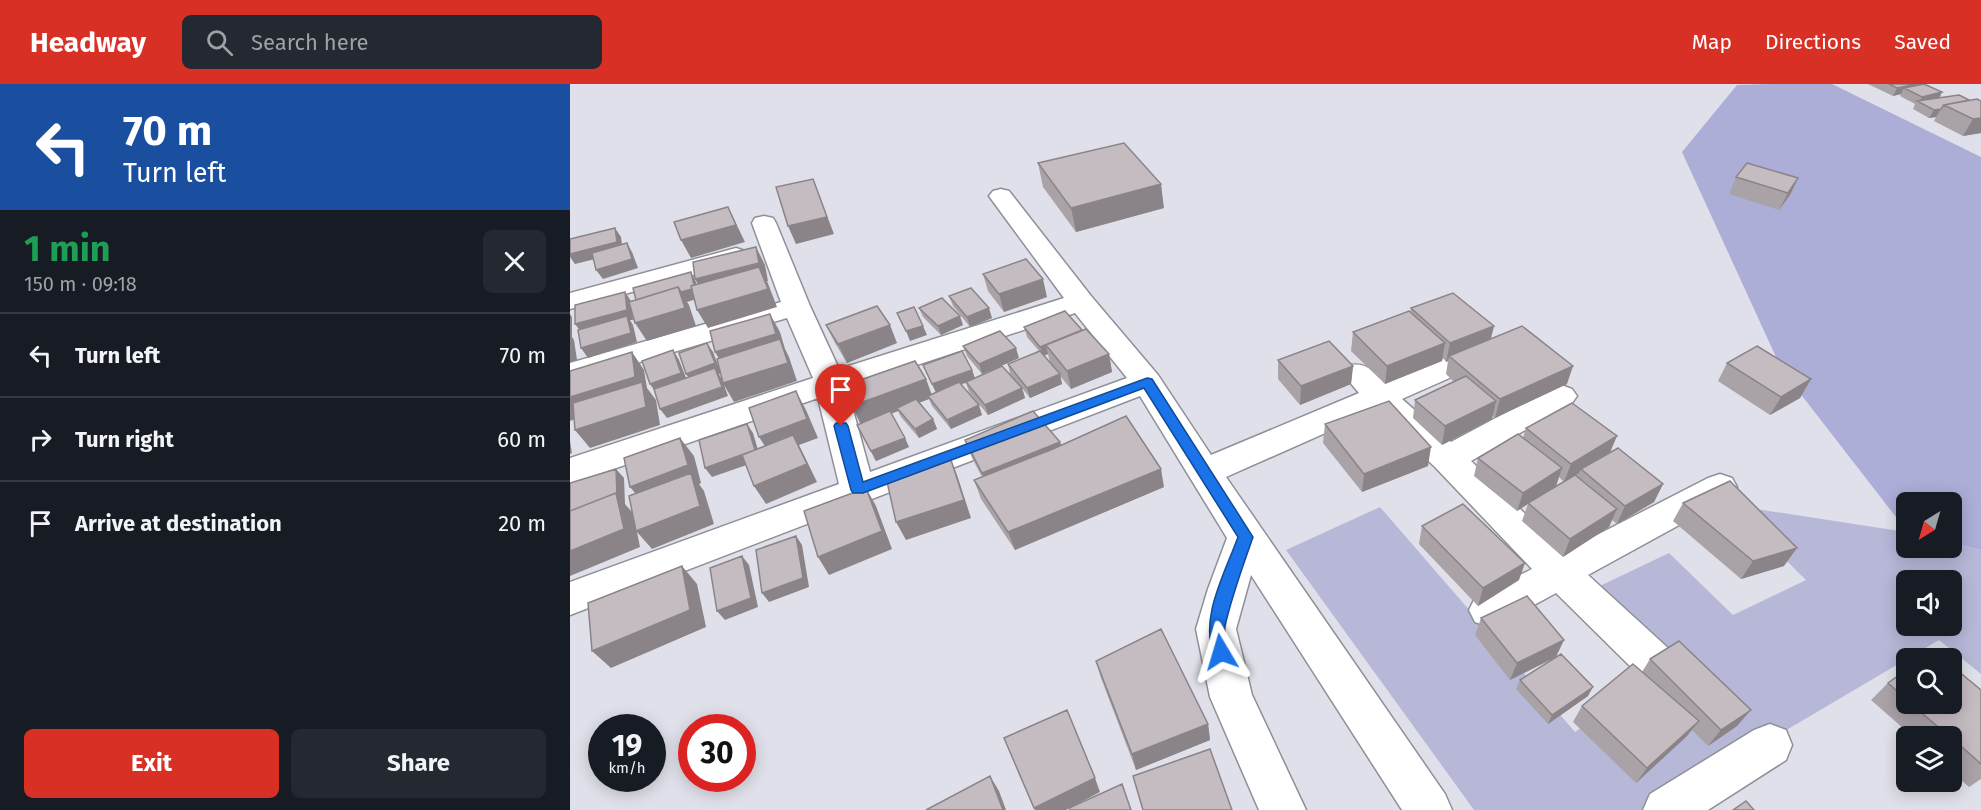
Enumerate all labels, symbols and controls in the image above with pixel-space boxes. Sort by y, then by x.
search box [182,15,602,69]
text: Headway [30,26,146,59]
icon: search [203,26,236,59]
text: Search here [251,29,369,56]
text: Map [1692,29,1732,55]
text: Directions [1765,29,1861,55]
text: Saved [1894,29,1951,55]
text: 70 m [123,106,212,156]
icon: left [24,108,102,186]
text: Turn left [123,157,226,189]
text: 1 min [24,227,111,271]
button: close [483,230,546,293]
text: 150 m · 09:18 [24,272,137,296]
icon: left [24,339,57,372]
text: Turn left [75,342,160,369]
text: 70 m [500,342,546,369]
pin [815,364,866,426]
icon: arrive [824,373,857,406]
icon: right [24,423,57,456]
text: Turn right [75,426,174,453]
text: 60 m [497,426,546,453]
north arrow [1896,492,1962,558]
map controls [1896,492,1962,792]
icon: arrive [24,507,57,540]
text: Arrive at destination [75,510,282,537]
text: 20 m [498,510,546,537]
button: sound [1896,570,1962,636]
position arrow [1189,620,1253,684]
button: search [1896,648,1962,714]
speed limit sign: 30 [678,714,756,792]
button: layers [1896,726,1962,792]
text: 19 [612,728,642,764]
button: Exit [24,729,279,798]
button: Share [291,729,546,798]
text: km/h [608,759,646,777]

